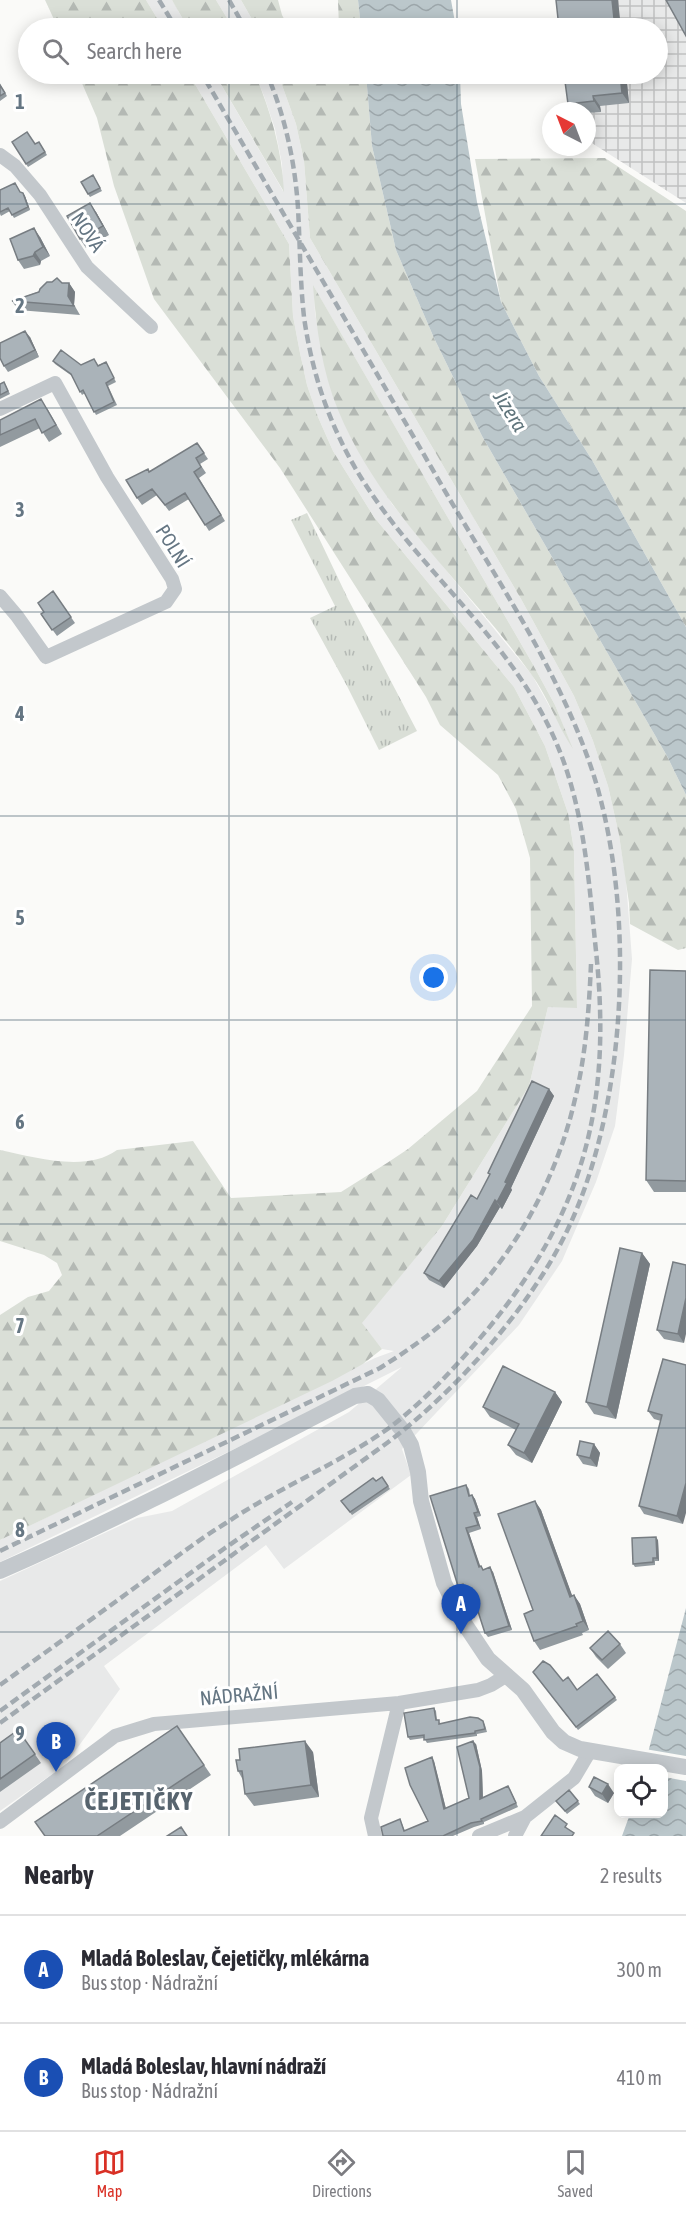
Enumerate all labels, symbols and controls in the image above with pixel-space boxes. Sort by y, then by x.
search box [18,18,668,84]
icon: search [39,35,72,68]
text: Search here [87,38,182,64]
text: 1 [15,90,25,113]
north arrow [542,102,596,156]
street label: NOVÁ [67,208,110,256]
text: 2 [15,294,25,317]
water label: Jizera [489,385,533,436]
text: 3 [15,498,25,521]
street label: POLNÍ [151,520,195,571]
text: 4 [14,702,25,725]
text: 5 [15,906,25,929]
your location [419,963,448,992]
text: 6 [15,1110,25,1133]
text: 7 [15,1314,25,1337]
text: 8 [15,1518,25,1541]
pin: A [442,1584,480,1634]
street label: NÁDRAŽNÍ [199,1680,279,1709]
text: 9 [15,1722,25,1745]
pin: B [36,1722,76,1772]
map controls [614,1764,668,1818]
button: locate [614,1764,668,1818]
district label: ČEJETIČKY [84,1786,194,1816]
text: Nearby [24,1860,94,1890]
text: 2 results [600,1864,662,1887]
text: Mladá Boleslav, Čejetičky, mlékárna [81,1945,369,1971]
text: A [39,1958,48,1981]
text: 300 m [617,1958,662,1981]
text: Bus stop · Nádražní [81,1971,218,1994]
text: Mladá Boleslav, hlavní nádraží [81,2053,326,2079]
text: B [39,2066,48,2089]
text: 410 m [617,2066,662,2089]
text: Bus stop · Nádražní [81,2079,218,2102]
tab: Map [93,2146,126,2200]
tab: Directions [312,2146,372,2200]
tab: Saved [558,2146,593,2200]

